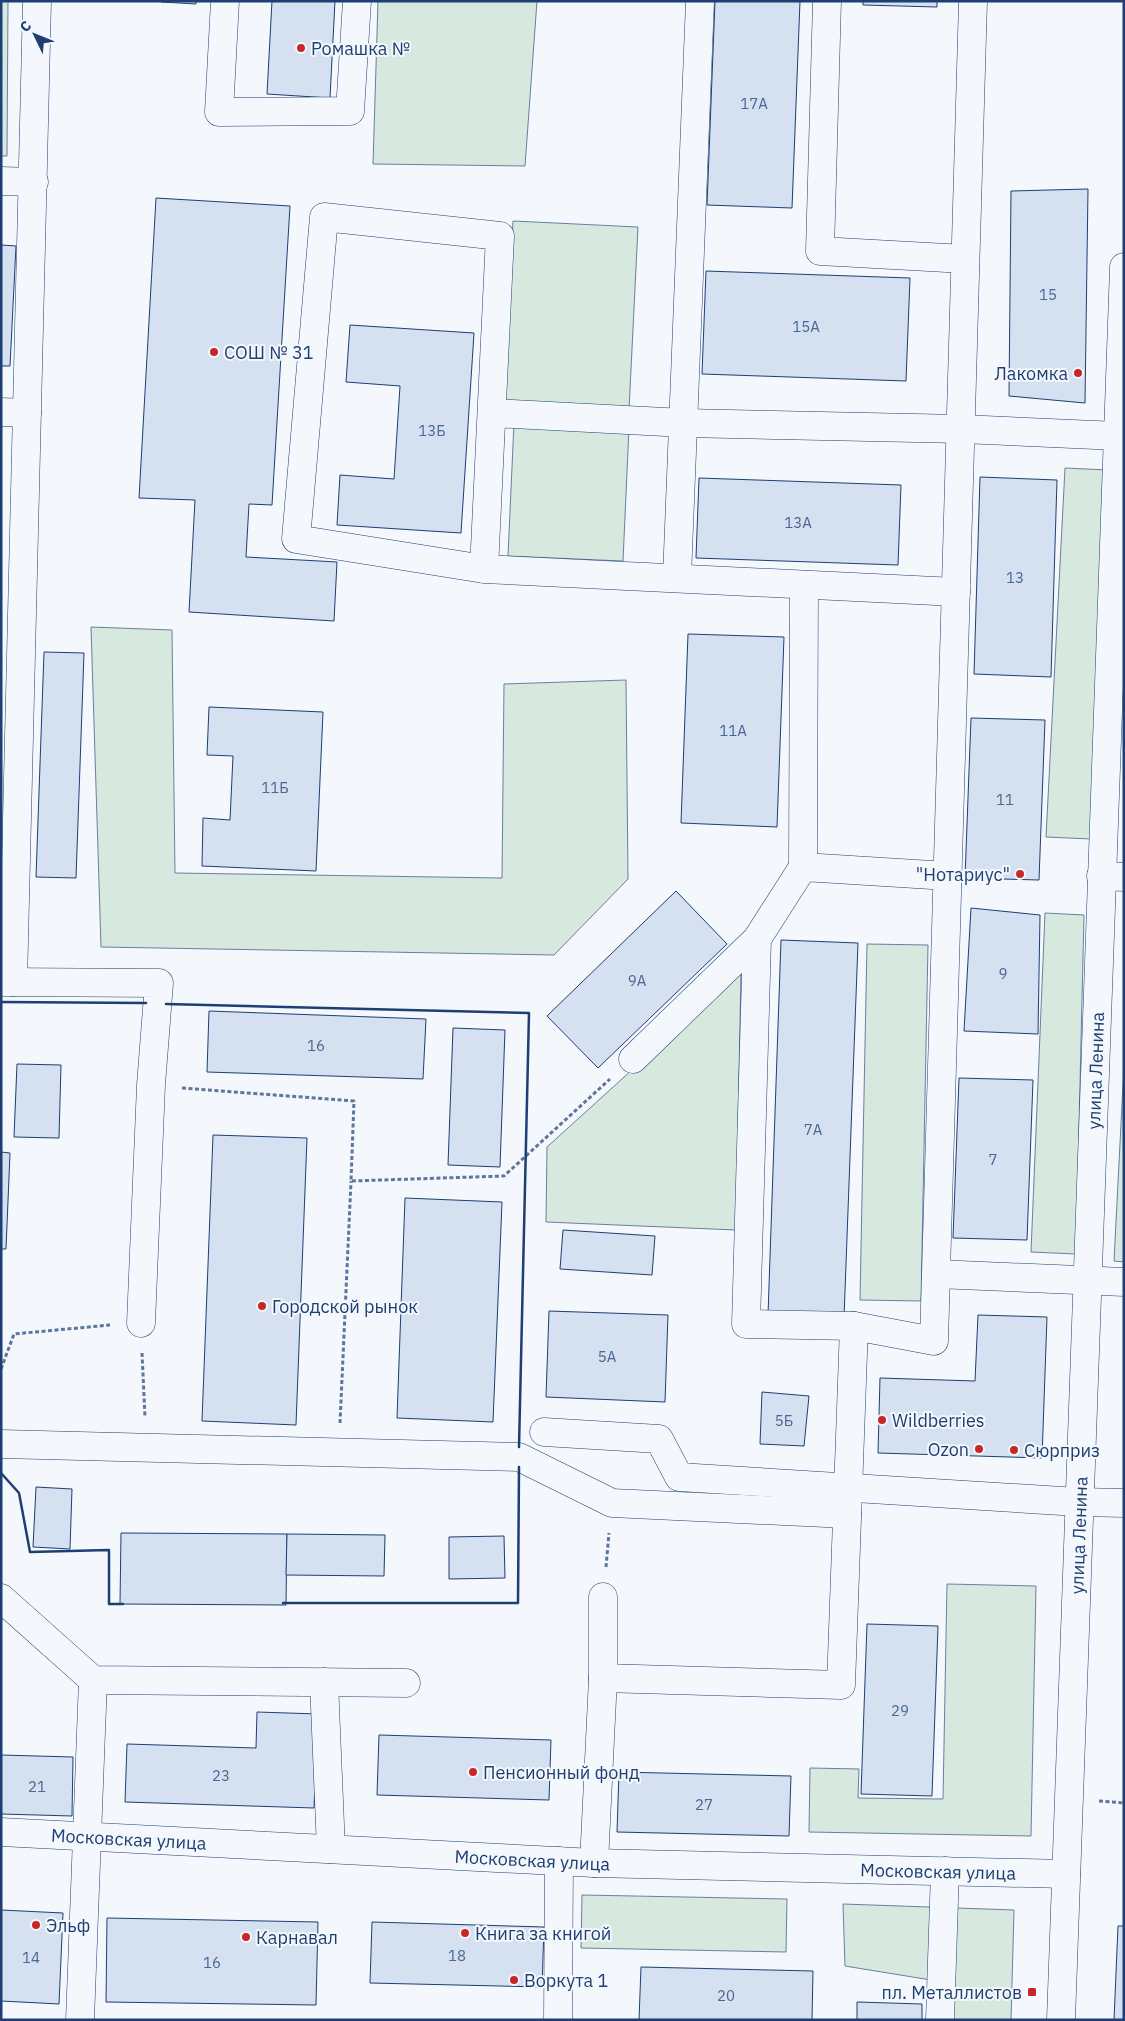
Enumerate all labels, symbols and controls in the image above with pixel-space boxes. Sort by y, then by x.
north arrow [10,10,60,60]
text: С [16,17,35,36]
place label: Ромашка № [311,37,410,60]
marker: Ромашка № [295,42,307,54]
house number: 17А [740,94,768,113]
house number: 15 [1039,285,1057,304]
house number: 15А [792,317,820,336]
place label: СОШ № 31 [224,341,313,364]
marker: СОШ № 31 [208,346,220,358]
place label: Лакомка [995,362,1068,385]
marker: Лакомка [1072,367,1084,379]
house number: 13Б [418,421,446,440]
house number: 13А [784,513,812,532]
house number: 13 [1006,568,1024,587]
house number: 11А [719,721,747,740]
house number: 11Б [261,778,289,797]
house number: 11 [996,790,1014,809]
place label: "Нотариус" [916,863,1010,886]
marker: "Нотариус" [1014,868,1026,880]
house number: 9 [998,964,1008,983]
house number: 9А [628,971,647,990]
street label: улица Ленина [1082,1011,1109,1130]
house number: 16 [307,1036,325,1055]
house number: 7А [804,1120,823,1139]
house number: 7 [988,1150,998,1169]
place label: Городской рынок [272,1295,418,1318]
marker: Городской рынок [256,1300,268,1312]
house number: 5А [598,1347,617,1366]
place label: Wildberries [892,1409,985,1432]
house number: 5Б [775,1411,793,1430]
marker: Wildberries [876,1414,888,1426]
place label: Ozon [928,1438,969,1461]
place label: Сюрприз [1024,1439,1100,1462]
marker: Ozon [973,1443,985,1455]
marker: Сюрприз [1008,1444,1020,1456]
street label: улица Ленина [1065,1476,1092,1595]
house number: 29 [891,1701,909,1720]
place label: Пенсионный фонд [483,1761,640,1784]
house number: 23 [212,1766,230,1785]
marker: Пенсионный фонд [467,1766,479,1778]
house number: 21 [28,1777,46,1796]
house number: 27 [695,1795,713,1814]
street label: Московская улица [50,1823,208,1854]
street label: Московская улица [454,1844,611,1875]
street label: Московская улица [860,1858,1017,1884]
place label: Эльф [46,1914,90,1937]
marker: Эльф [30,1919,42,1931]
place label: Книга за книгой [475,1922,611,1945]
place label: Карнавал [256,1926,338,1949]
marker: Книга за книгой [459,1927,471,1939]
marker: Карнавал [240,1931,252,1943]
house number: 18 [448,1946,466,1965]
house number: 14 [22,1948,40,1967]
house number: 16 [203,1953,221,1972]
place label: Воркута 1 [524,1969,608,1992]
marker: Воркута 1 [508,1974,520,1986]
place label: пл. Металлистов [882,1981,1022,2004]
house number: 20 [717,1986,735,2005]
marker: пл. Металлистов [1026,1986,1038,1998]

